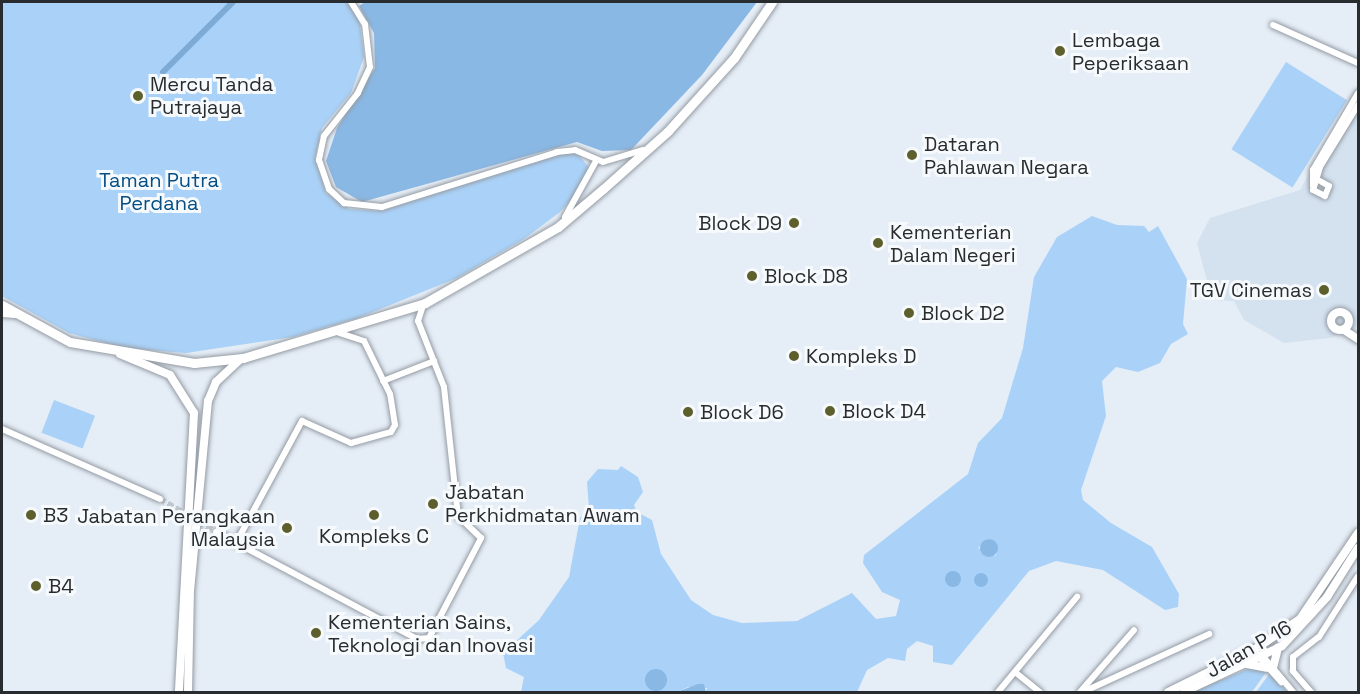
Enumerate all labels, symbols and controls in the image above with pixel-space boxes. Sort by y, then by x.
place label: Lembaga Peperiksaan [1072,28,1189,75]
marker: Lembaga Peperiksaan [1053,44,1067,58]
place label: Mercu Tanda Putrajaya [150,72,274,119]
marker: Mercu Tanda Putrajaya [131,89,145,103]
place label: Dataran Pahlawan Negara [924,132,1089,179]
marker: Dataran Pahlawan Negara [905,148,919,162]
park label: Taman Putra Perdana [99,169,219,216]
place label: Block D9 [698,211,782,235]
marker: Block D9 [787,216,801,230]
place label: Kementerian Dalam Negeri [890,220,1016,267]
marker: Kementerian Dalam Negeri [871,236,885,250]
place label: Block D8 [764,264,848,288]
marker: Block D8 [745,269,759,283]
place label: TGV Cinemas [1189,278,1312,302]
marker: TGV Cinemas [1317,283,1331,297]
place label: Block D2 [921,301,1005,325]
marker: Block D2 [902,306,916,320]
place label: Kompleks D [806,344,916,368]
marker: Kompleks D [787,349,801,363]
place label: Block D4 [842,399,926,423]
place label: Block D6 [700,400,784,424]
marker: Block D4 [823,404,837,418]
marker: Block D6 [681,405,695,419]
place label: Jabatan Perkhidmatan Awam [445,480,640,527]
marker: Jabatan Perkhidmatan Awam [426,497,440,511]
place label: B3 [43,503,68,527]
place label: Jabatan Perangkaan Malaysia [77,504,275,551]
marker: B3 [24,508,38,522]
marker: Kompleks C [367,508,381,522]
marker: Jabatan Perangkaan Malaysia [280,521,294,535]
place label: Kompleks C [319,524,429,548]
place label: B4 [48,574,74,598]
marker: B4 [29,579,43,593]
place label: Kementerian Sains, Teknologi dan Inovasi [328,610,533,657]
street label: Jalan P 16 [1202,615,1296,683]
marker: Kementerian Sains, Teknologi dan Inovasi [309,626,323,640]

